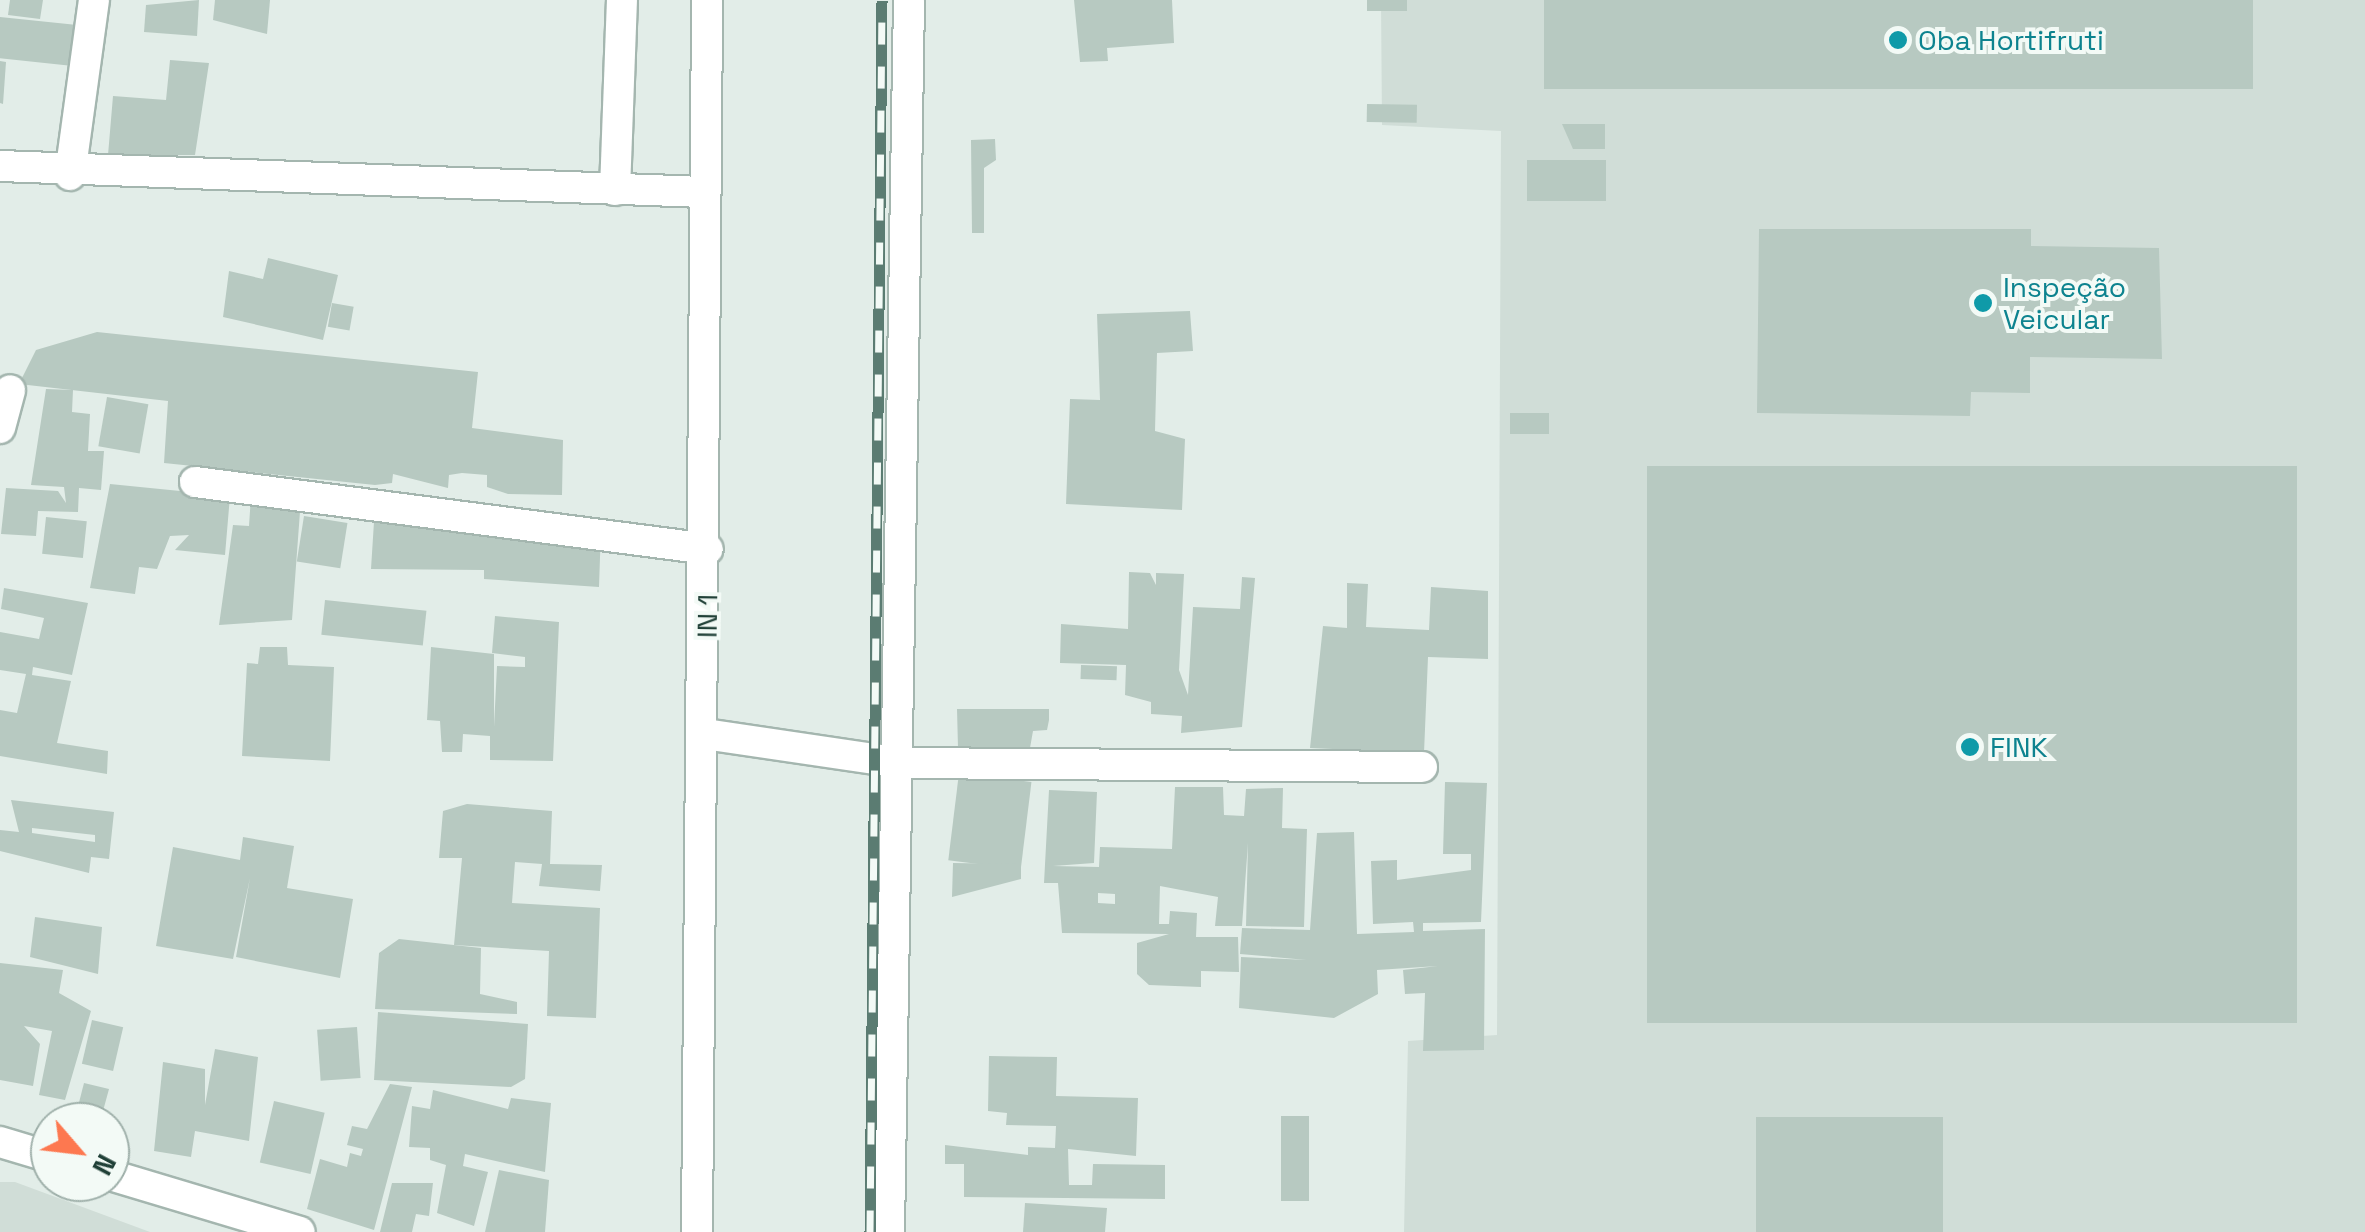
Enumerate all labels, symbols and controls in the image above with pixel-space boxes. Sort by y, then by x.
place label: Oba Hortifruti [1918,23,2104,57]
marker: Oba Hortifruti [1887,29,1909,51]
place label: Inspeção Veicular [2003,270,2126,336]
marker: Inspeção Veicular [1972,292,1994,314]
street label: IN 1 [690,594,724,638]
place label: FINK [1990,730,2048,764]
marker: FINK [1959,736,1981,758]
north arrow [30,1102,130,1202]
text: N [84,1148,125,1182]

